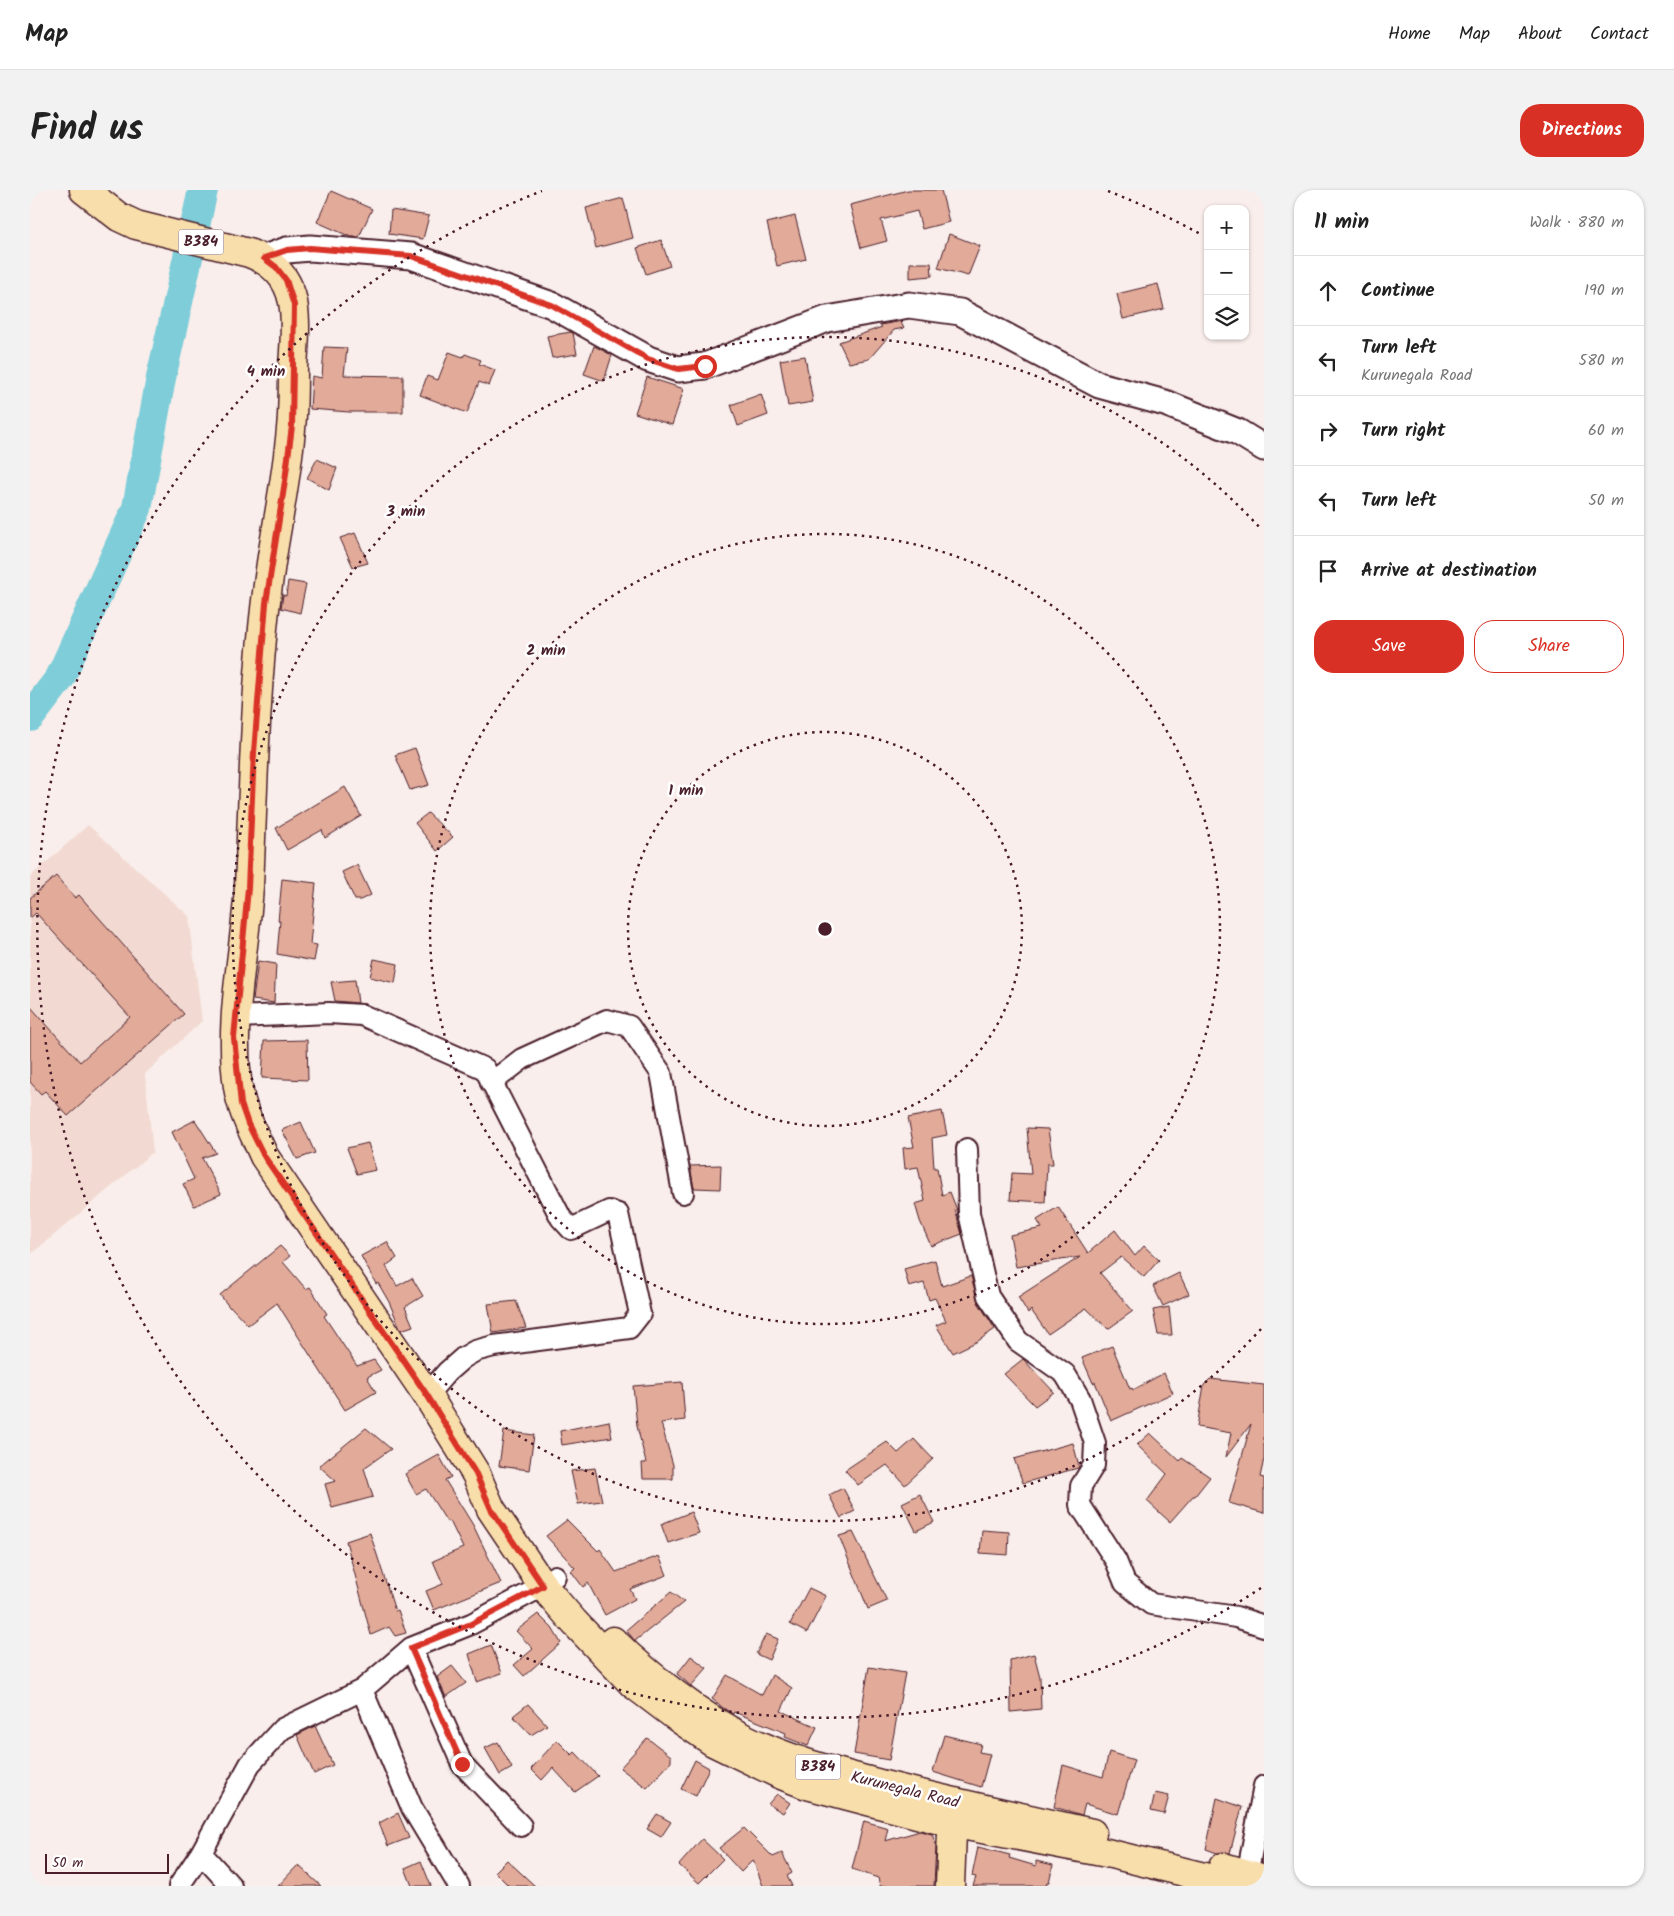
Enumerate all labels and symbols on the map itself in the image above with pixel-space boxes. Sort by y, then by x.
road number: B384 [178,230,224,254]
route start [694,355,717,378]
text: 4 min [247,360,285,384]
text: 3 min [386,500,425,524]
text: 2 min [526,639,566,663]
text: 1 min [669,779,703,803]
centre of rings [816,920,834,938]
route end [451,1753,474,1776]
road number: B384 [796,1754,840,1780]
street label: Kurunegala Road [848,1764,963,1816]
scale bar [45,1851,169,1874]

